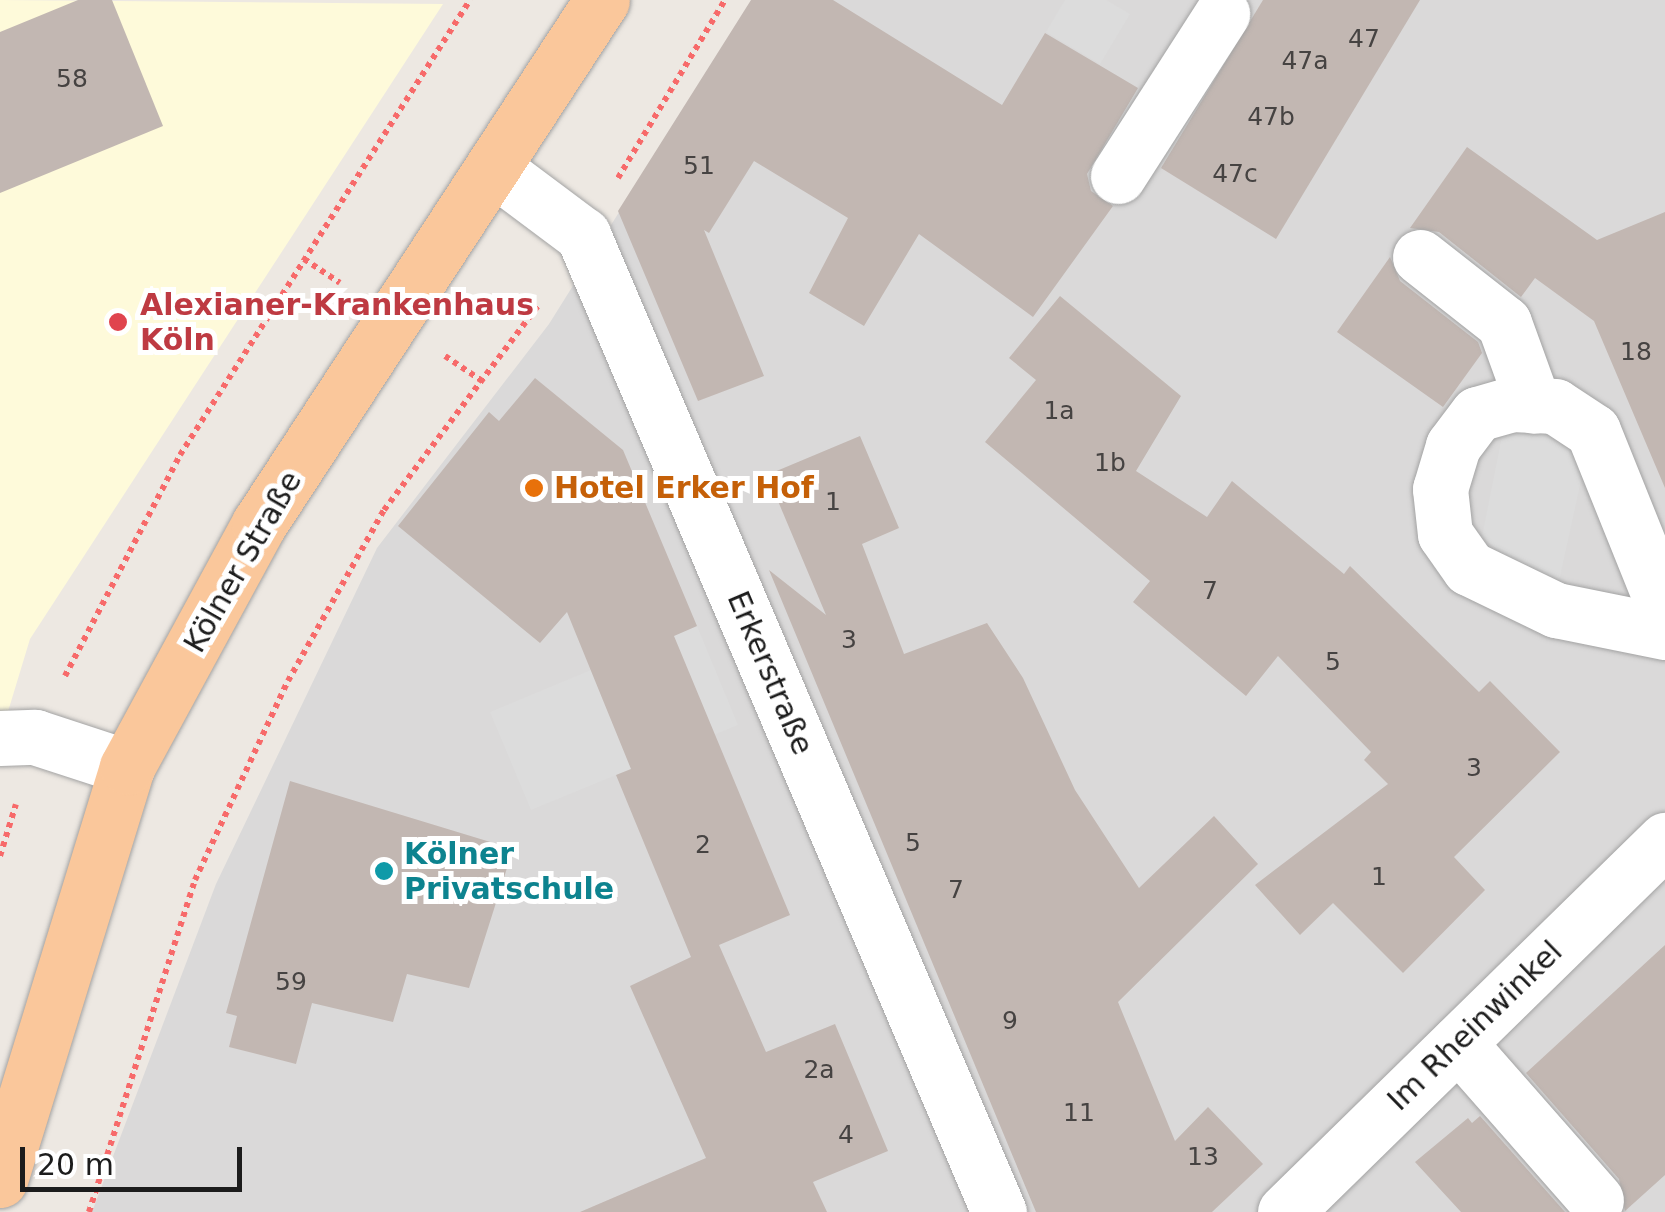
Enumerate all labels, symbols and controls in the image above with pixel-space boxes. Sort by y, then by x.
house number: 47 [1348,24,1380,54]
house number: 47a [1281,46,1329,76]
house number: 58 [56,64,88,94]
house number: 47b [1247,102,1295,132]
house number: 51 [683,151,715,181]
house number: 47c [1212,159,1258,189]
place label: Alexianer-Krankenhaus Köln [140,287,534,358]
marker: Alexianer-Krankenhaus Köln [105,309,131,335]
house number: 18 [1620,337,1652,367]
house number: 1a [1043,396,1075,426]
house number: 1b [1094,448,1126,478]
street label: Kölner Straße [177,465,309,659]
place label: Hotel Erker Hof [554,470,814,506]
marker: Hotel Erker Hof [523,477,545,499]
house number: 1 [825,487,841,517]
house number: 7 [1202,576,1218,606]
street label: Erkerstraße [719,586,821,760]
house number: 3 [841,625,857,655]
house number: 5 [1325,647,1341,677]
house number: 3 [1466,753,1482,783]
house number: 5 [905,828,921,858]
house number: 2 [695,830,711,860]
place label: Kölner Privatschule [404,836,614,906]
marker: Kölner Privatschule [373,860,395,882]
house number: 1 [1371,862,1387,892]
house number: 7 [948,875,964,905]
street label: Im Rheinwinkel [1380,934,1570,1118]
house number: 59 [275,967,307,997]
house number: 9 [1002,1006,1018,1036]
house number: 2a [803,1055,835,1085]
house number: 11 [1063,1098,1095,1128]
house number: 4 [838,1120,854,1150]
scale bar [25,1127,248,1189]
house number: 13 [1187,1142,1219,1172]
text: 20 m [37,1147,114,1182]

